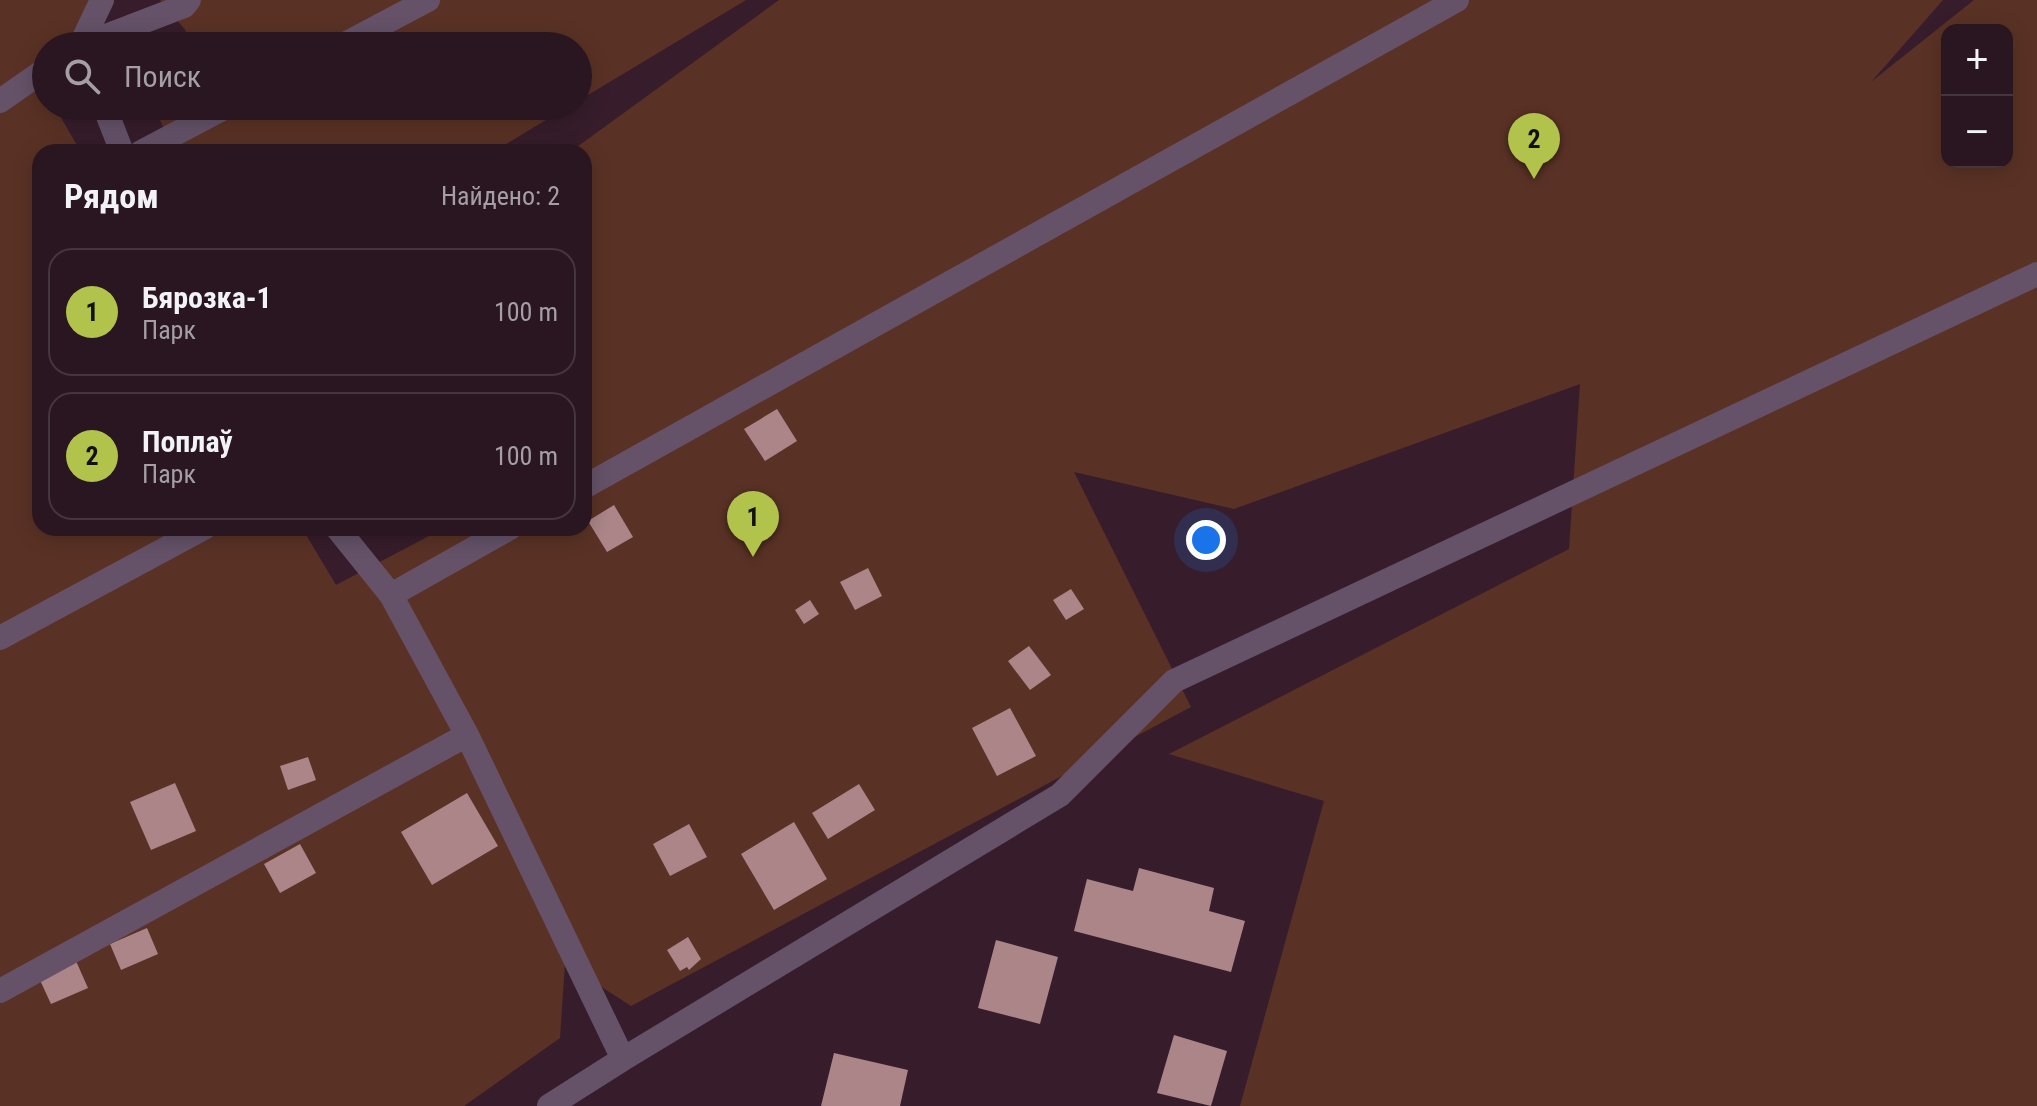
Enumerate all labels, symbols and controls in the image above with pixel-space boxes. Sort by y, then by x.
map controls [1941,24,2013,168]
button: + [1941,24,2013,96]
search box [32,32,592,120]
icon: search [60,54,104,98]
text: Поиск [124,59,201,94]
button: − [1941,96,2013,168]
pin: 2 [1508,113,1560,179]
text: Рядом [64,176,159,216]
text: Найдено: 2 [441,181,560,211]
text: Бярозка-1 [142,280,272,315]
text: 1 [85,297,99,327]
text: 100 m [494,297,558,327]
text: Парк [142,315,196,345]
text: Поплаў [142,424,233,459]
text: 2 [85,441,99,471]
text: 100 m [494,441,558,471]
text: Парк [142,459,196,489]
pin: 1 [727,491,779,557]
your location [1186,520,1226,560]

